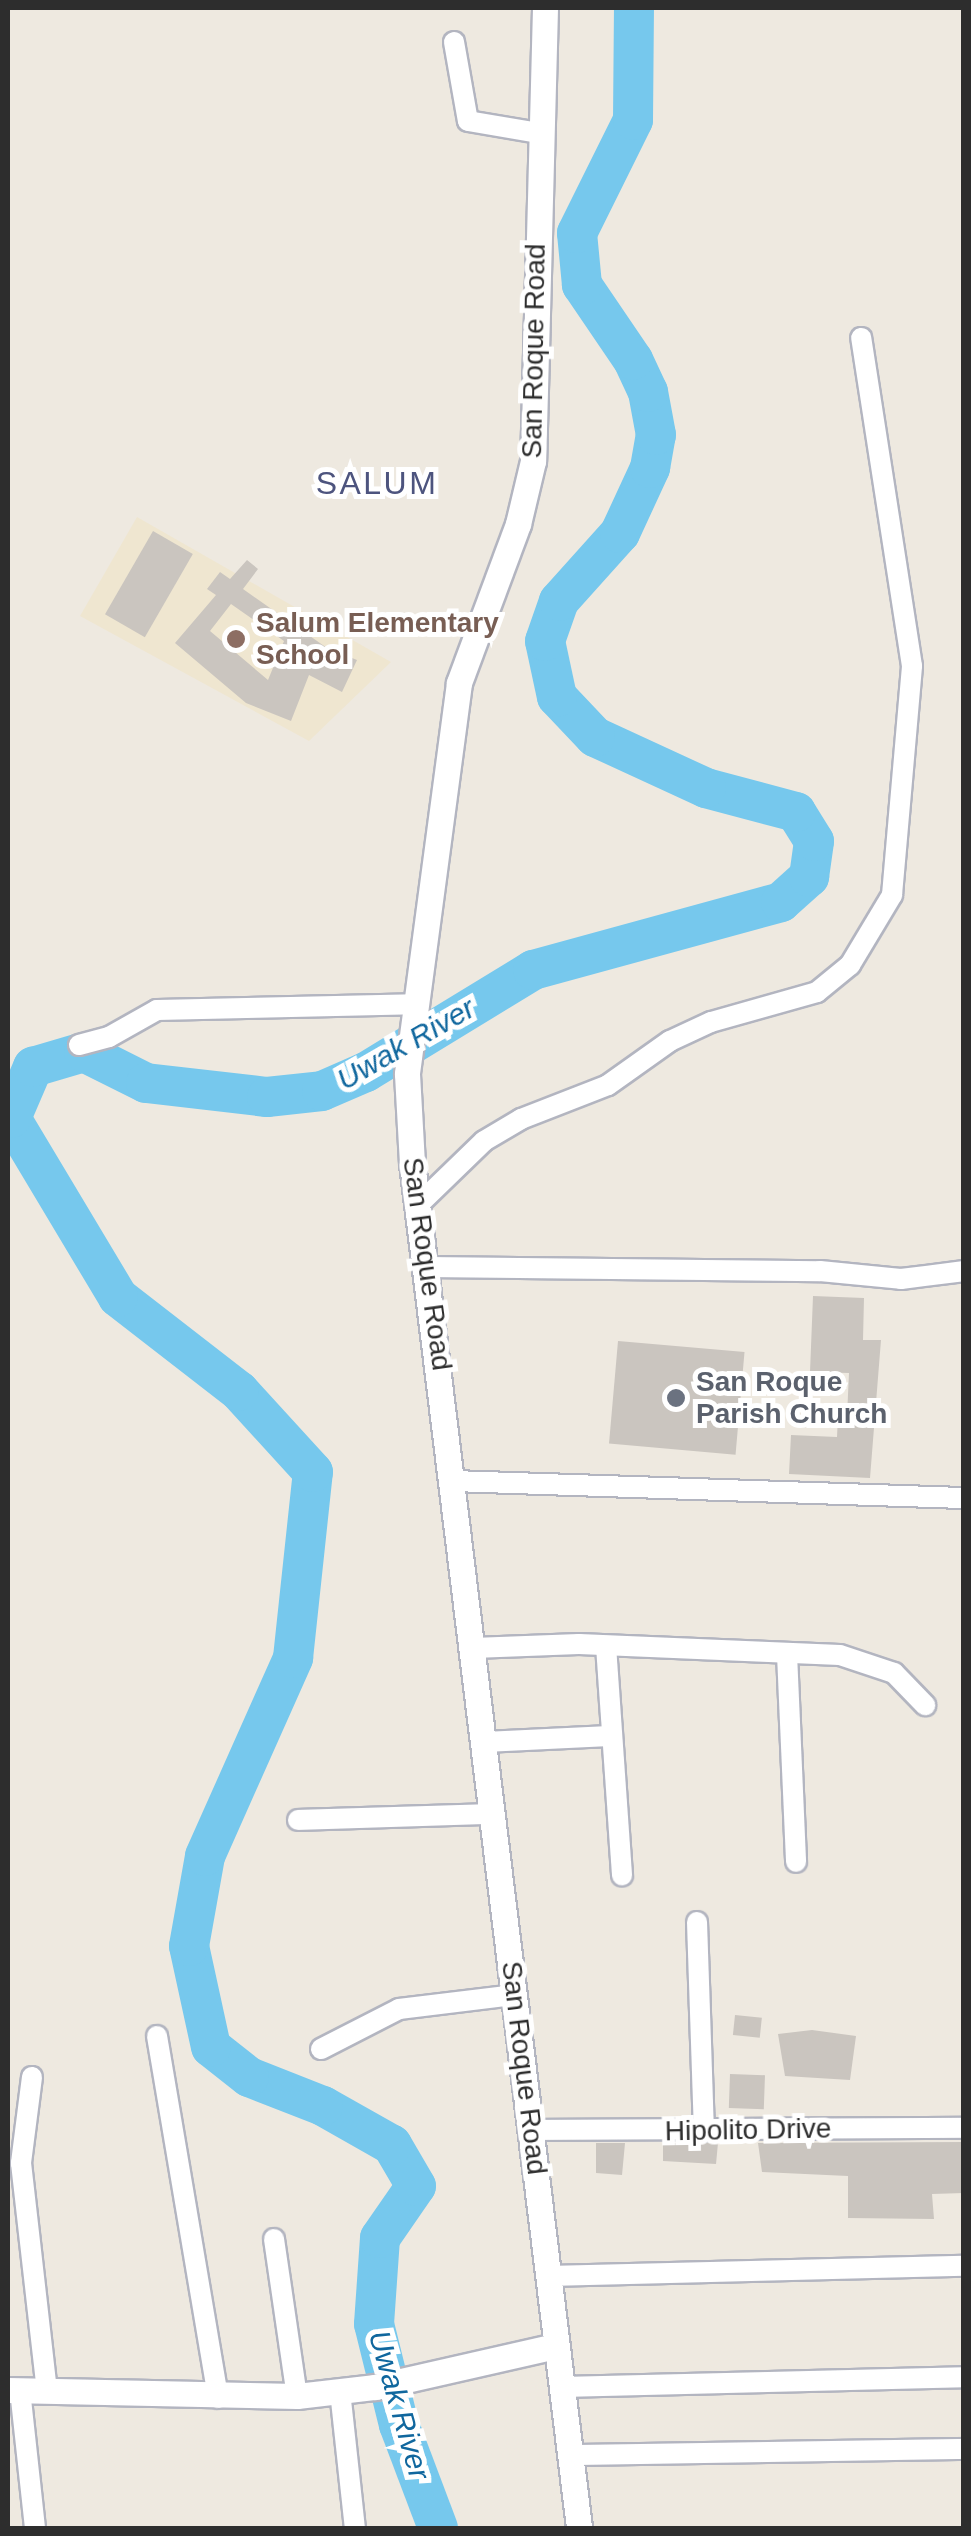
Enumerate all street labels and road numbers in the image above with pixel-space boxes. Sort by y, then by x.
street label: San Roque Road [515,243,553,459]
street label: San Roque Road [395,1155,459,1373]
street label: San Roque Road [494,1959,554,2177]
street label: Hipolito Drive [664,2112,832,2148]

